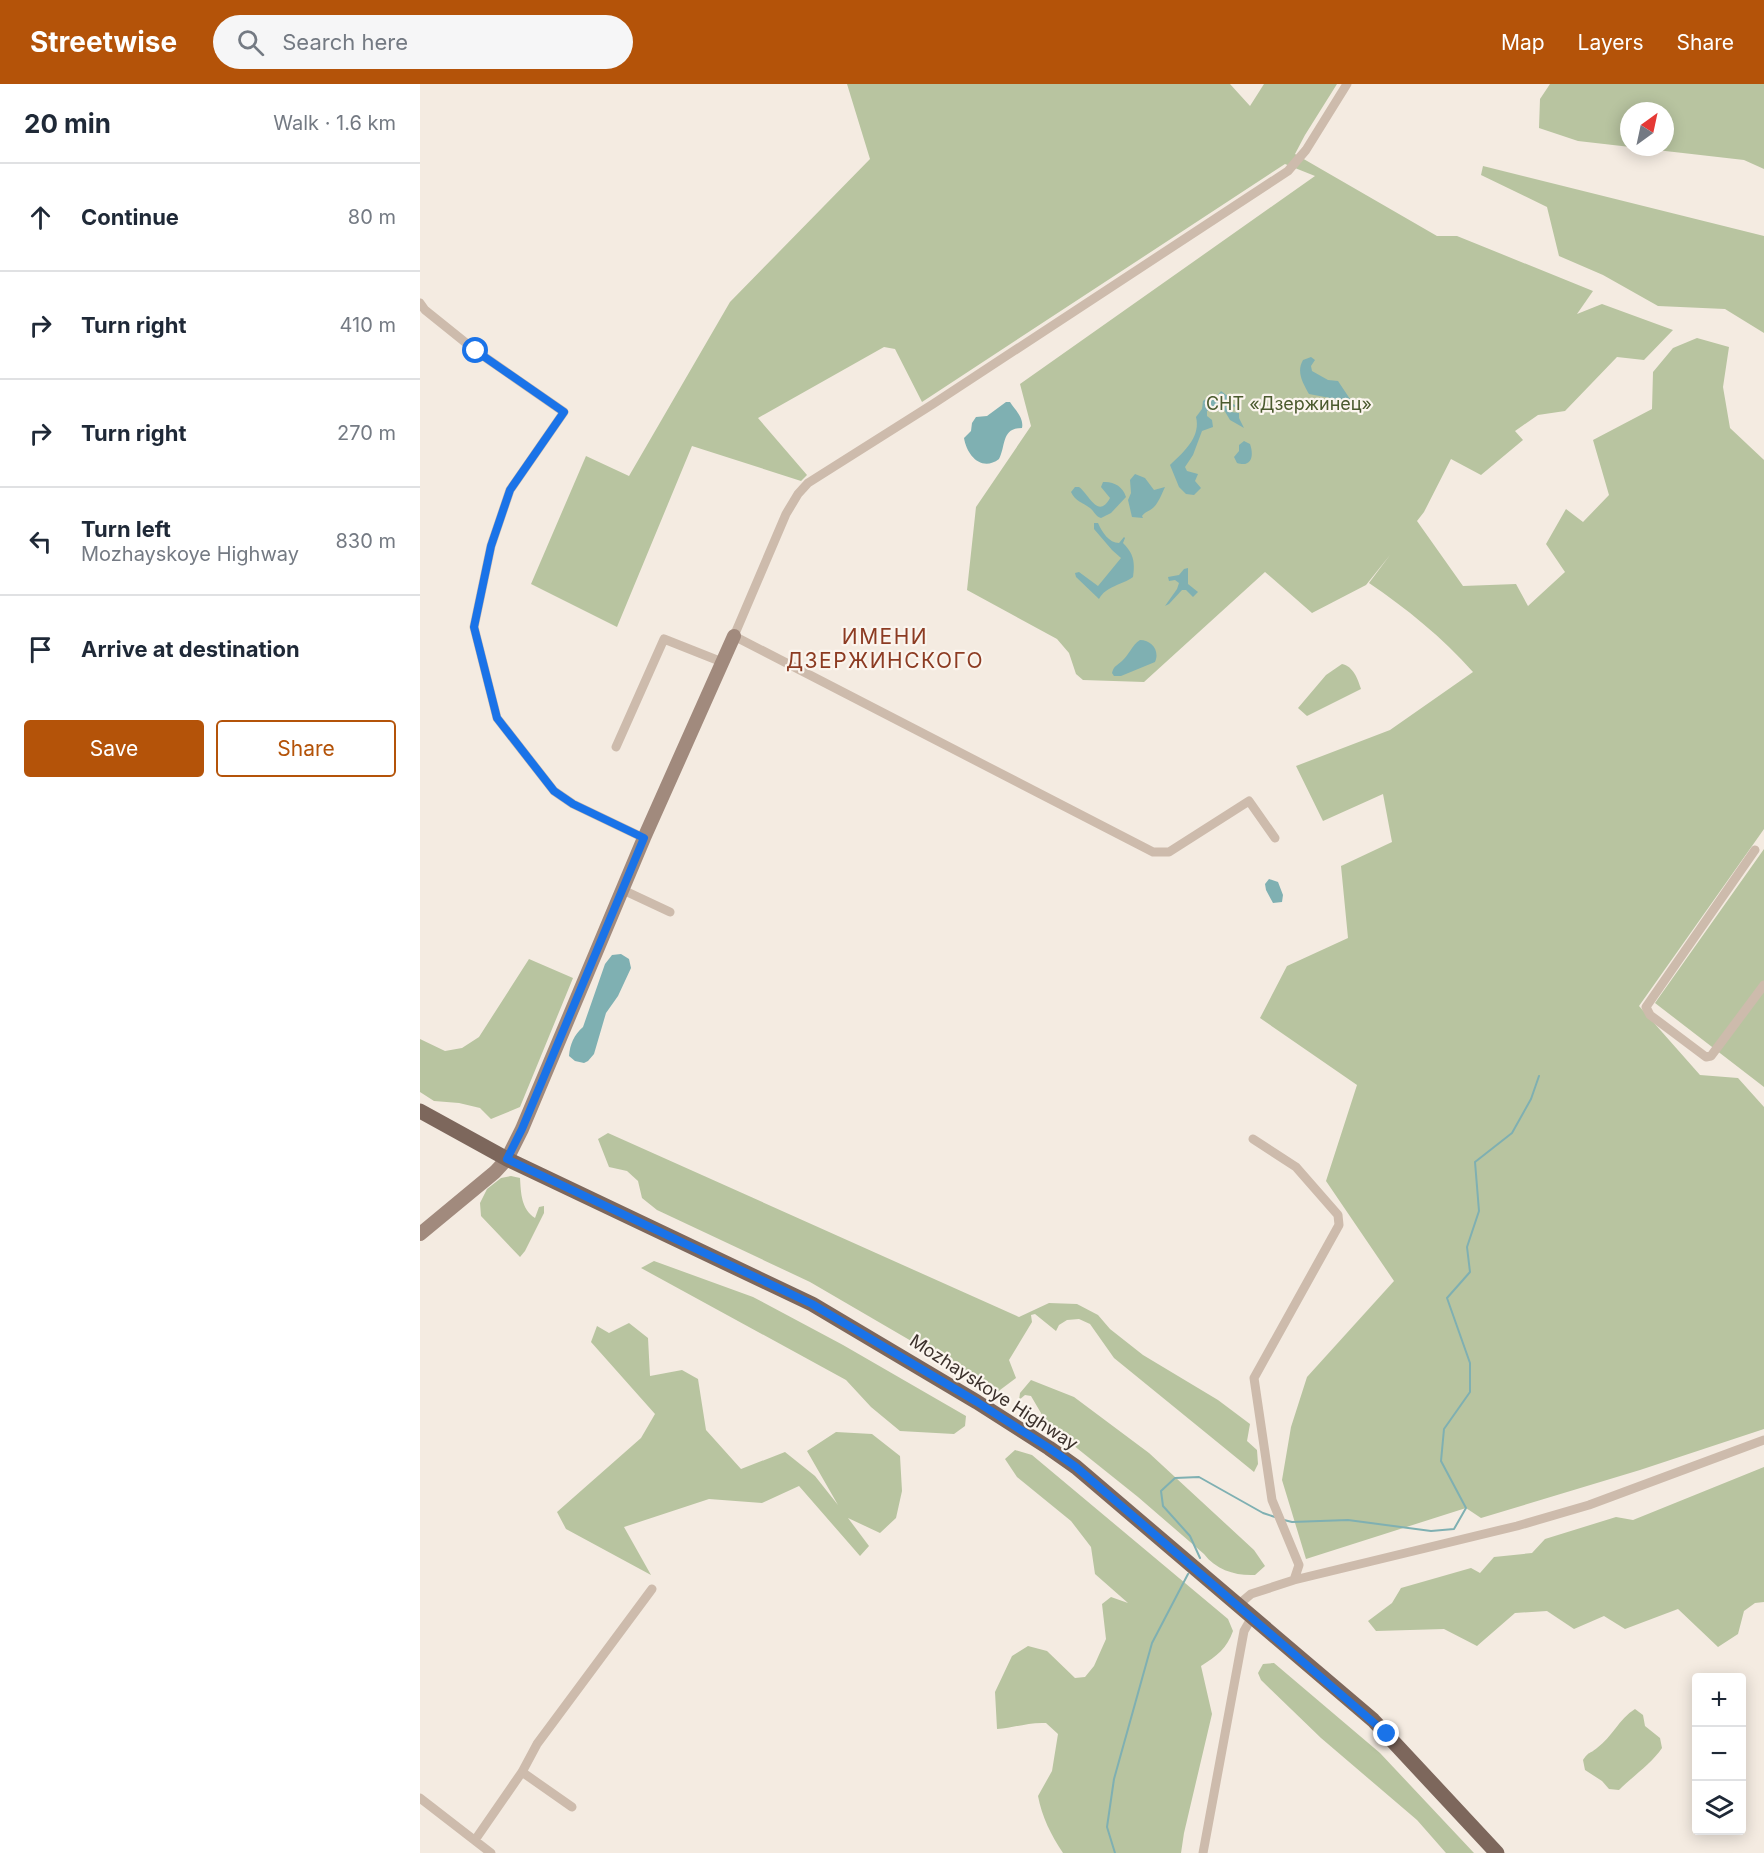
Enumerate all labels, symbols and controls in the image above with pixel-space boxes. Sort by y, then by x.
search box [213,15,633,69]
text: Streetwise [30,25,177,59]
icon: search [234,26,267,59]
text: Search here [282,29,408,55]
text: Map [1501,30,1545,55]
text: Layers [1578,30,1644,55]
text: Share [1677,30,1734,55]
north arrow [1620,102,1674,156]
text: 20 min [24,108,111,139]
text: Walk · 1.6 km [273,111,396,135]
icon: ahead [24,201,57,234]
text: Continue [81,204,179,230]
text: 80 m [348,205,396,229]
icon: right [24,309,57,342]
text: Turn right [81,312,187,338]
text: 410 m [340,313,396,337]
route start [462,337,488,363]
park label: СНТ «Дзержинец» [1206,393,1372,414]
icon: right [24,417,57,450]
text: Turn right [81,420,187,446]
text: 270 m [337,421,396,445]
text: Turn left [81,516,171,542]
icon: left [24,525,57,558]
text: 830 m [336,529,396,553]
text: Mozhayskoye Highway [81,542,299,566]
district label: ИМЕНИ ДЗЕРЖИНСКОГО [786,624,984,673]
icon: arrive [24,633,57,666]
text: Arrive at destination [81,636,300,662]
button: Save [24,720,204,777]
button: Share [216,720,396,777]
street label: Mozhayskoye Highway [906,1330,1082,1454]
map controls [1692,1673,1746,1835]
button: + [1692,1673,1746,1727]
route end [1373,1720,1399,1746]
button: − [1692,1727,1746,1781]
button: layers [1692,1781,1746,1835]

